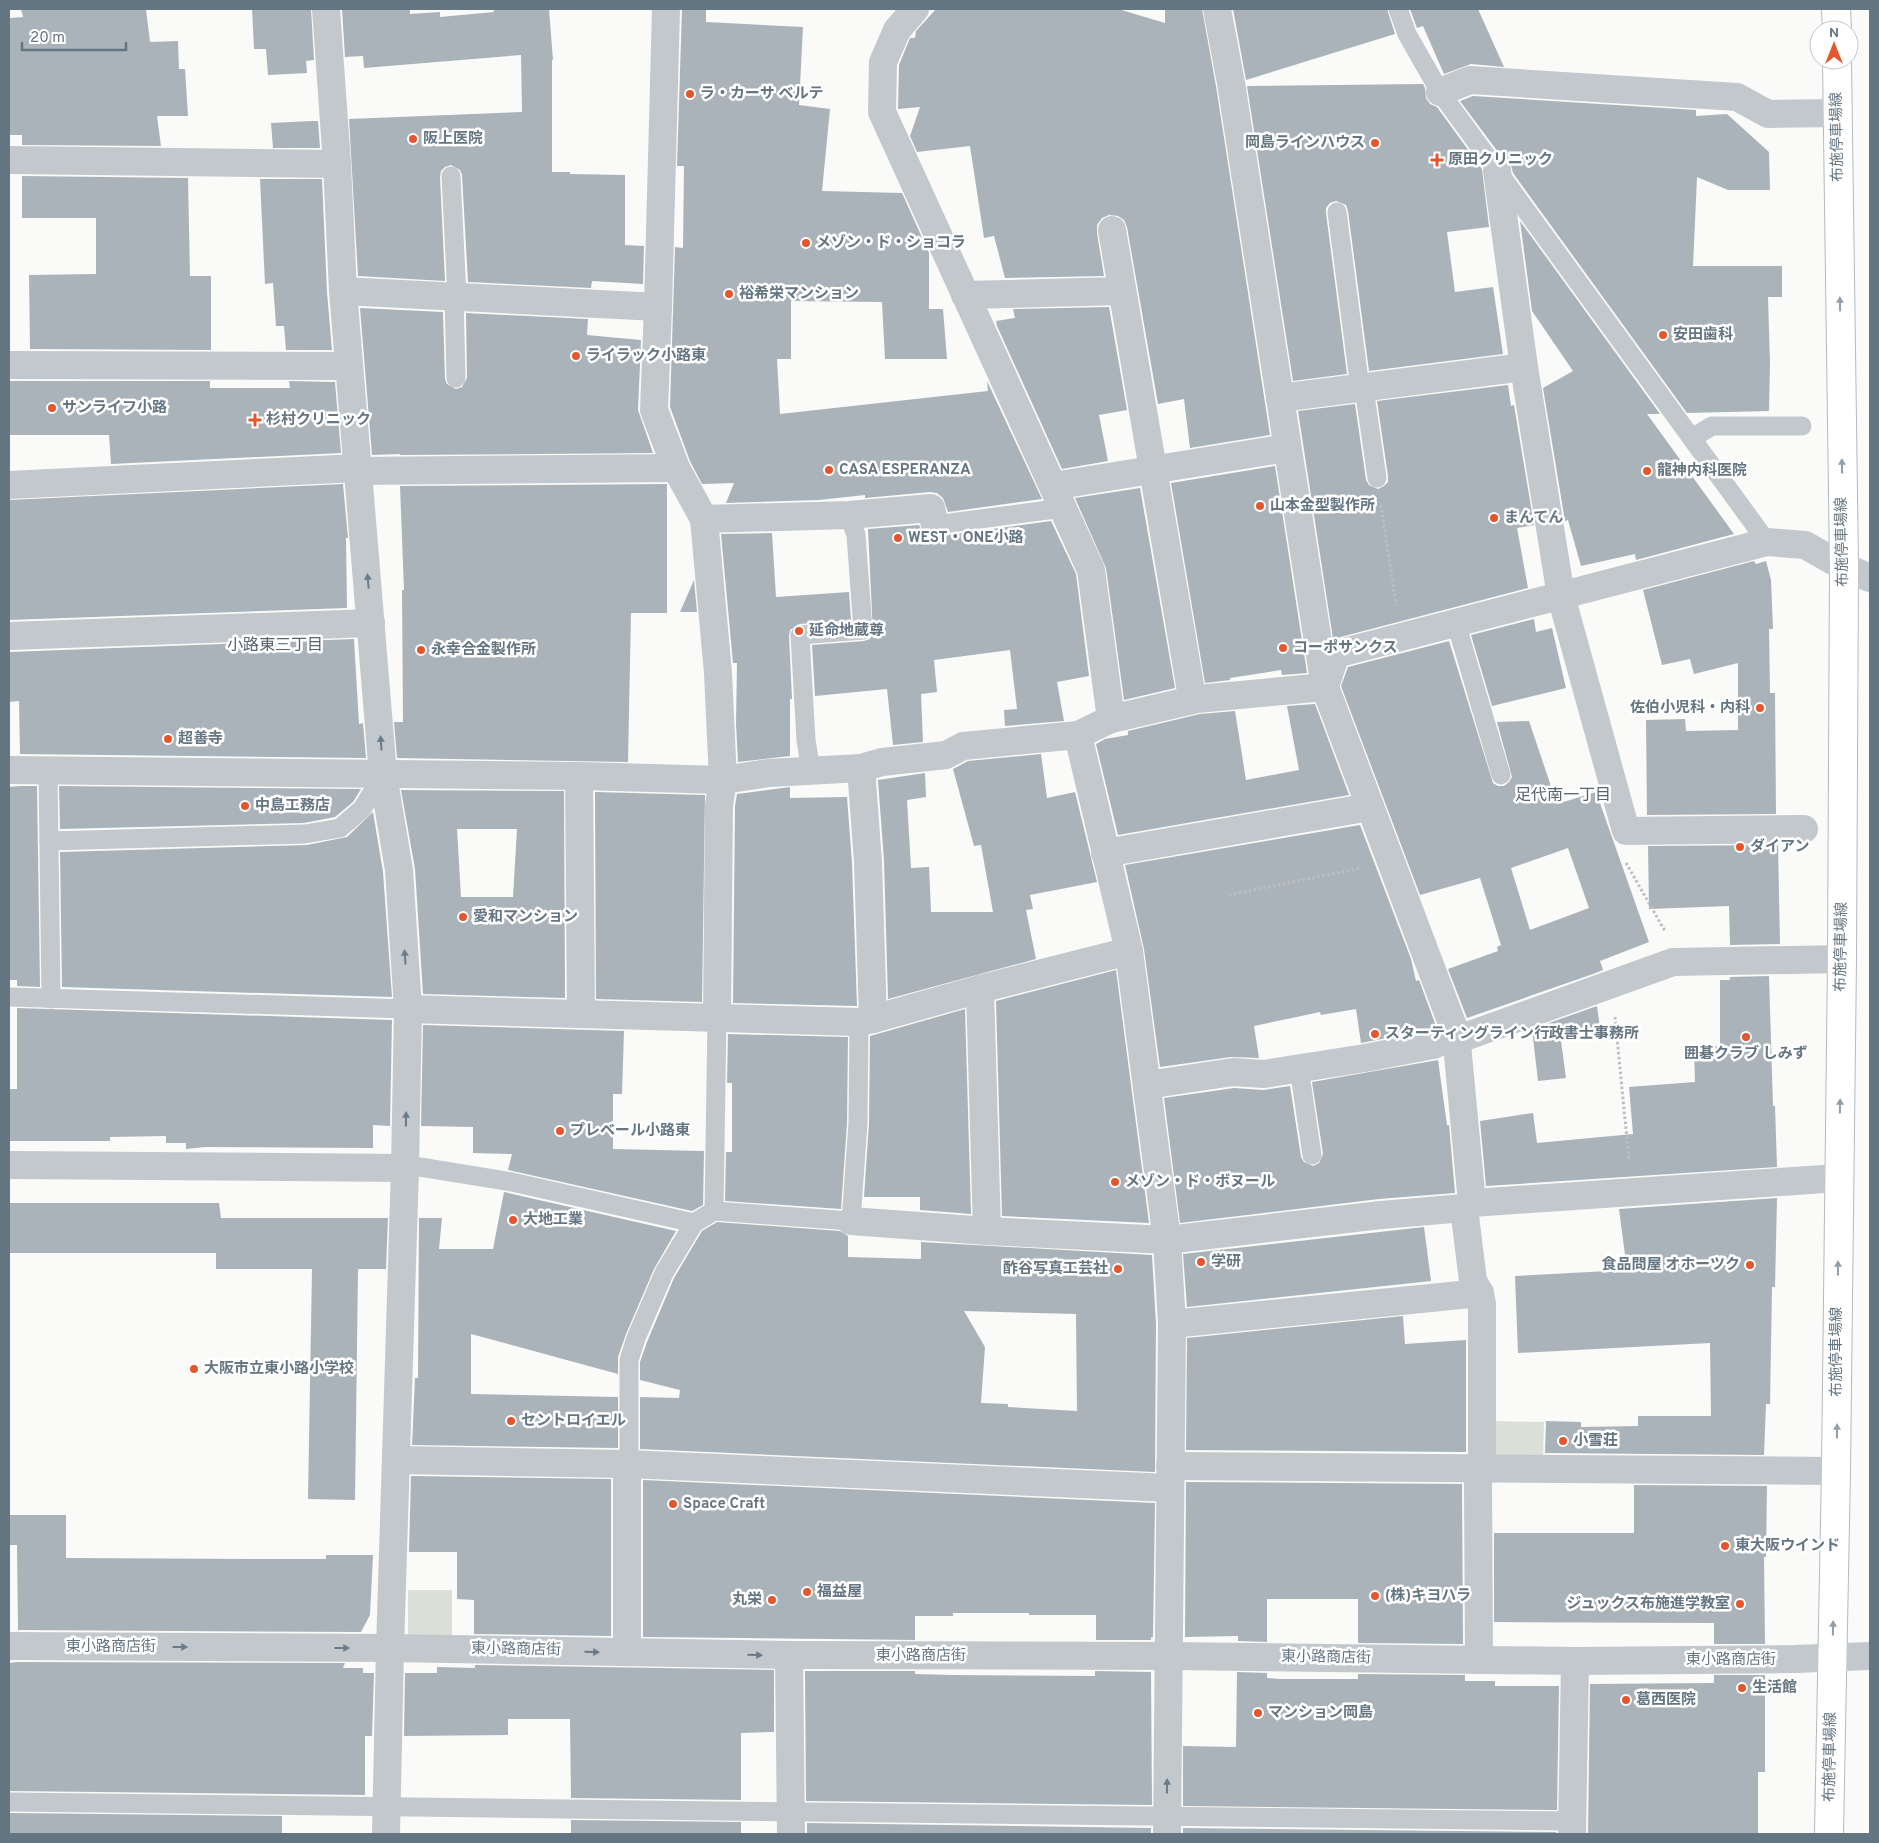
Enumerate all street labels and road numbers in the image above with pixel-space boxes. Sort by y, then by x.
street label: 布施停車場線 [1827,92,1848,182]
street label: 布施停車場線 [1832,497,1853,587]
street label: 布施停車場線 [1831,902,1852,992]
street label: 布施停車場線 [1827,1307,1847,1397]
street label: 東小路商店街 [66,1638,156,1657]
street label: 東小路商店街 [471,1640,561,1660]
street label: 東小路商店街 [876,1647,966,1666]
street label: 東小路商店街 [1281,1648,1371,1668]
street label: 東小路商店街 [1686,1651,1776,1670]
street label: 布施停車場線 [1820,1712,1841,1802]

